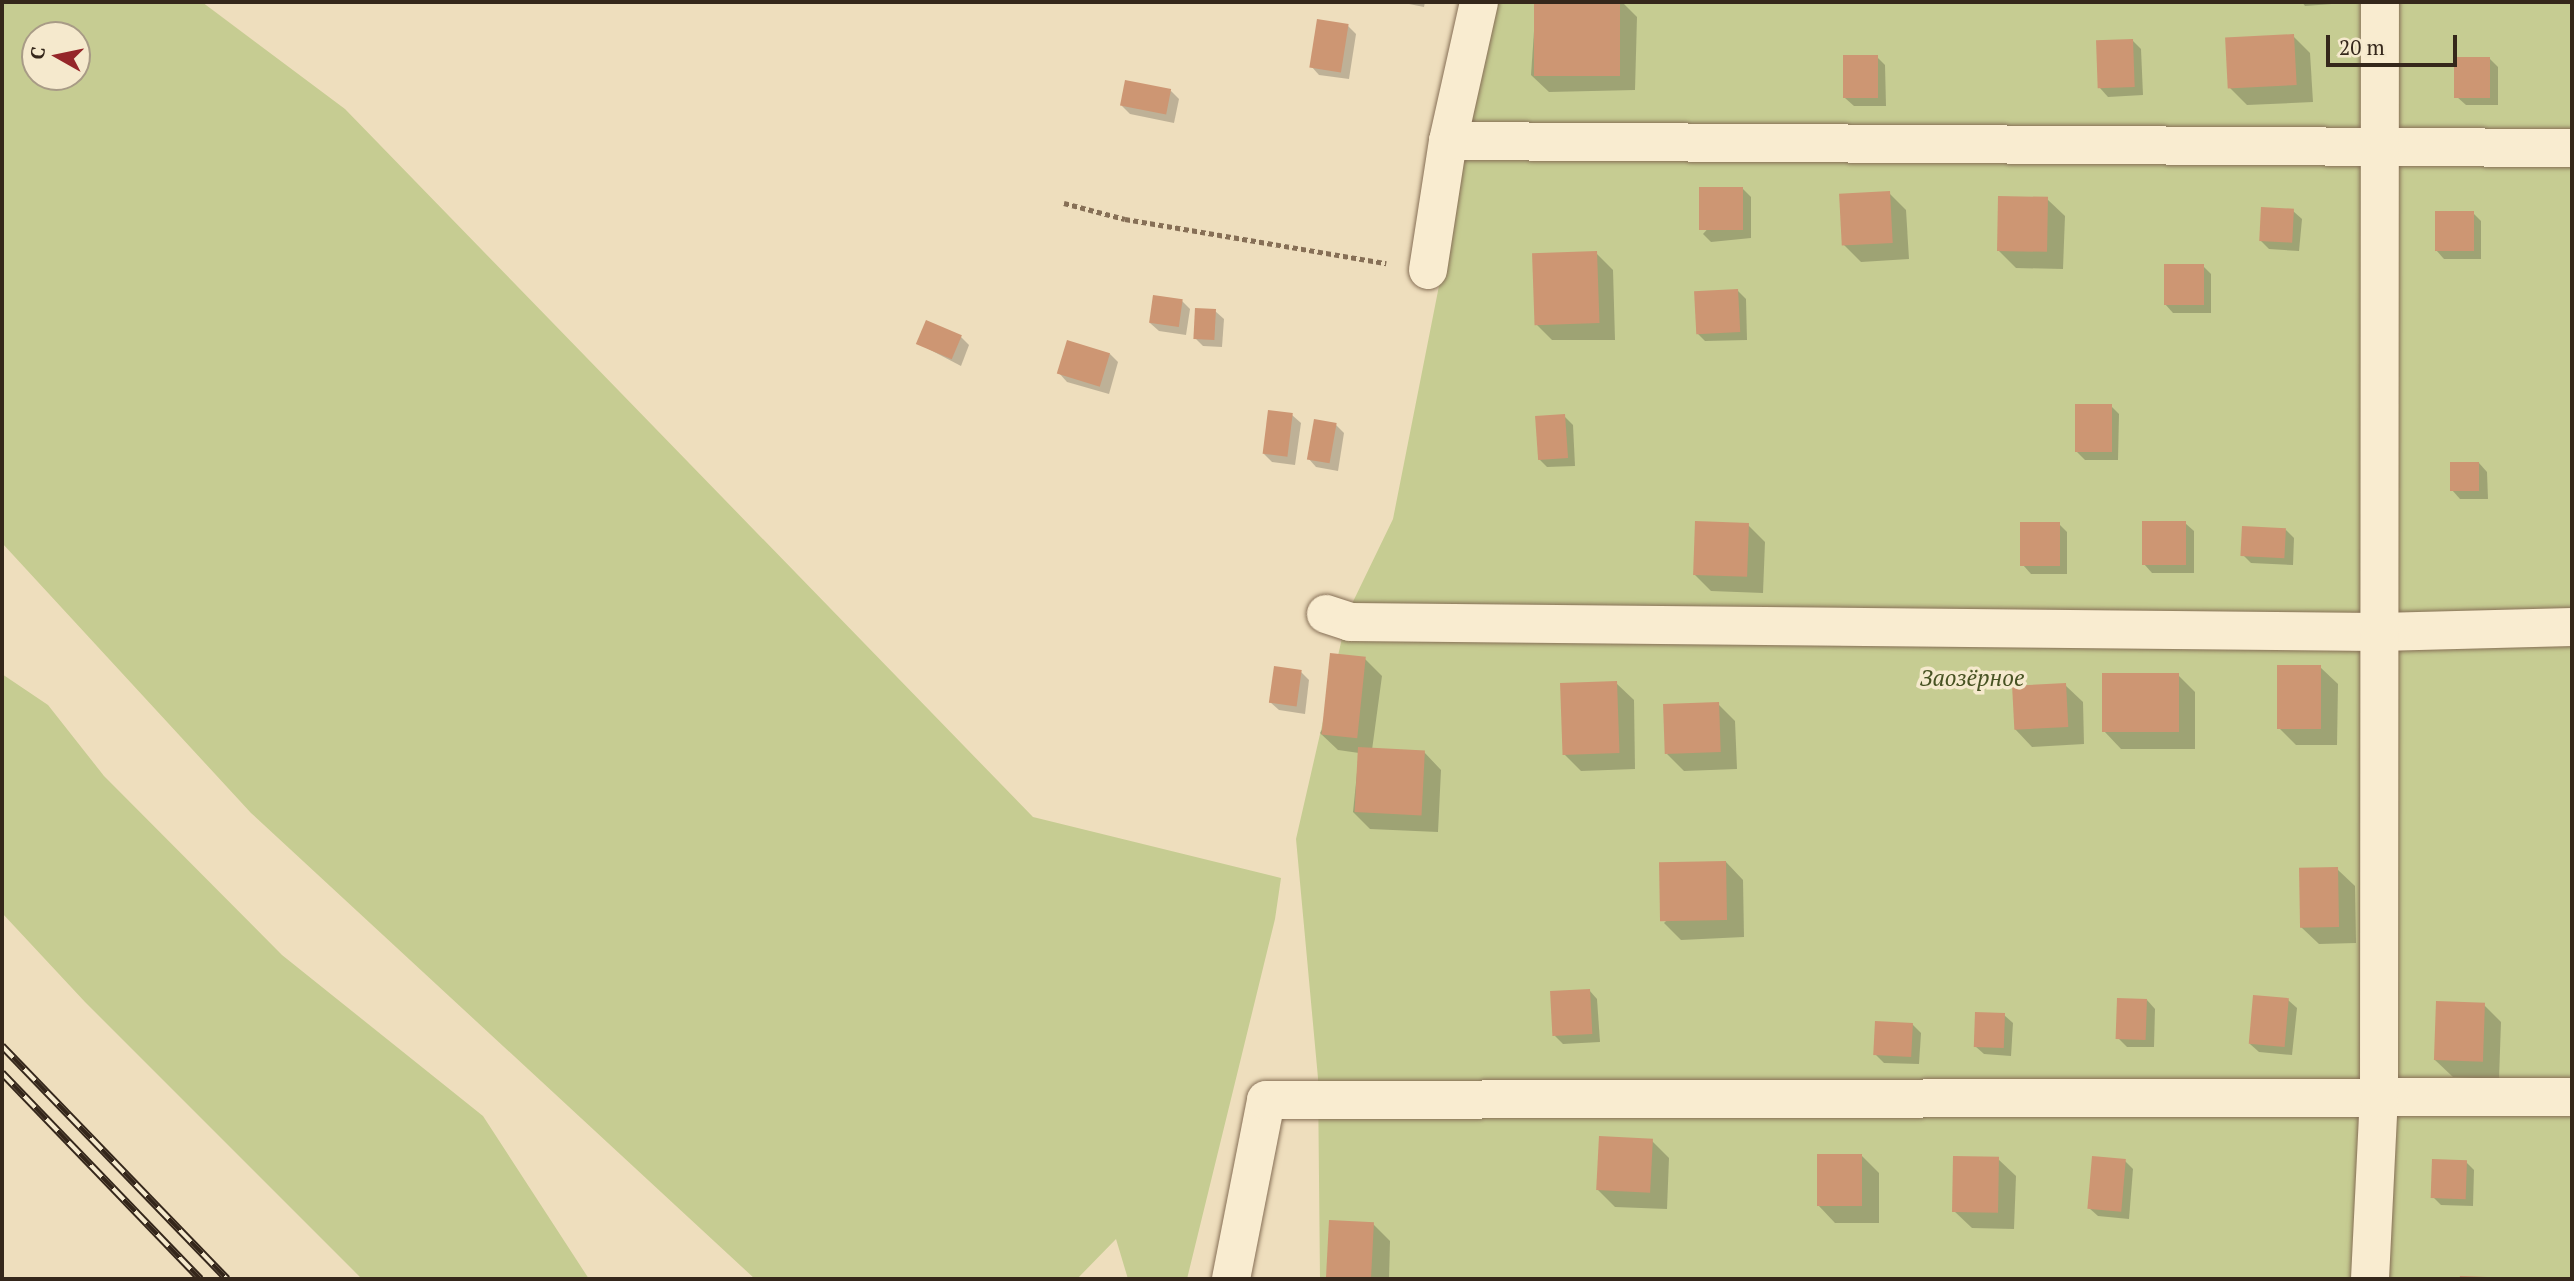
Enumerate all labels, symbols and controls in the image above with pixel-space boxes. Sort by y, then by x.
north arrow [21,21,91,91]
scale bar [2329,21,2460,65]
text: 20 m [2339,33,2385,61]
text: С [23,45,50,61]
park label: Заозёрное [1920,664,2024,692]

